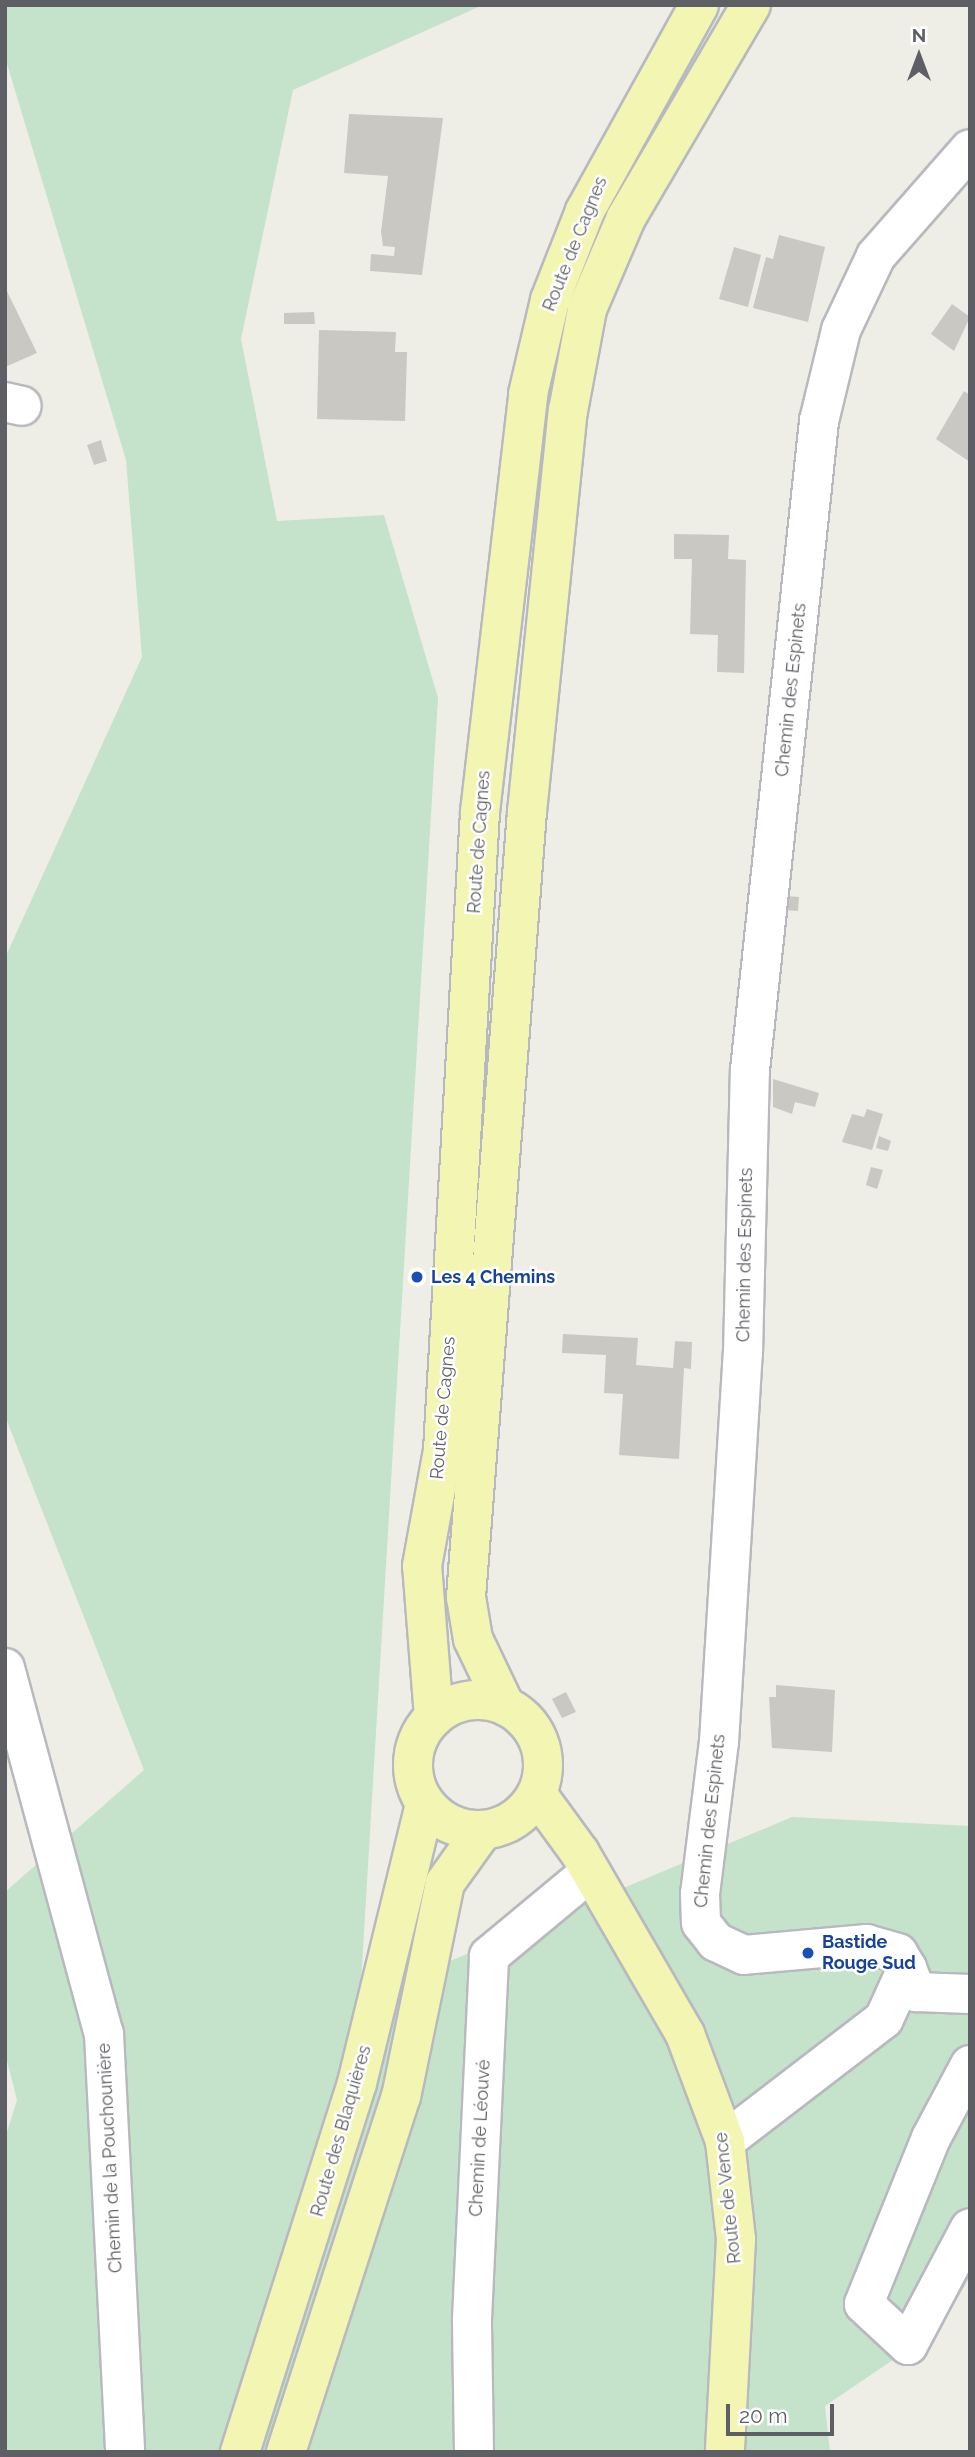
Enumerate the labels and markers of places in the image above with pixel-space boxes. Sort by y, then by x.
place label: Les 4 Chemins [431,1266,555,1288]
marker: Les 4 Chemins [409,1269,425,1285]
place label: Bastide Rouge Sud [822,1932,916,1974]
marker: Bastide Rouge Sud [800,1945,816,1961]

